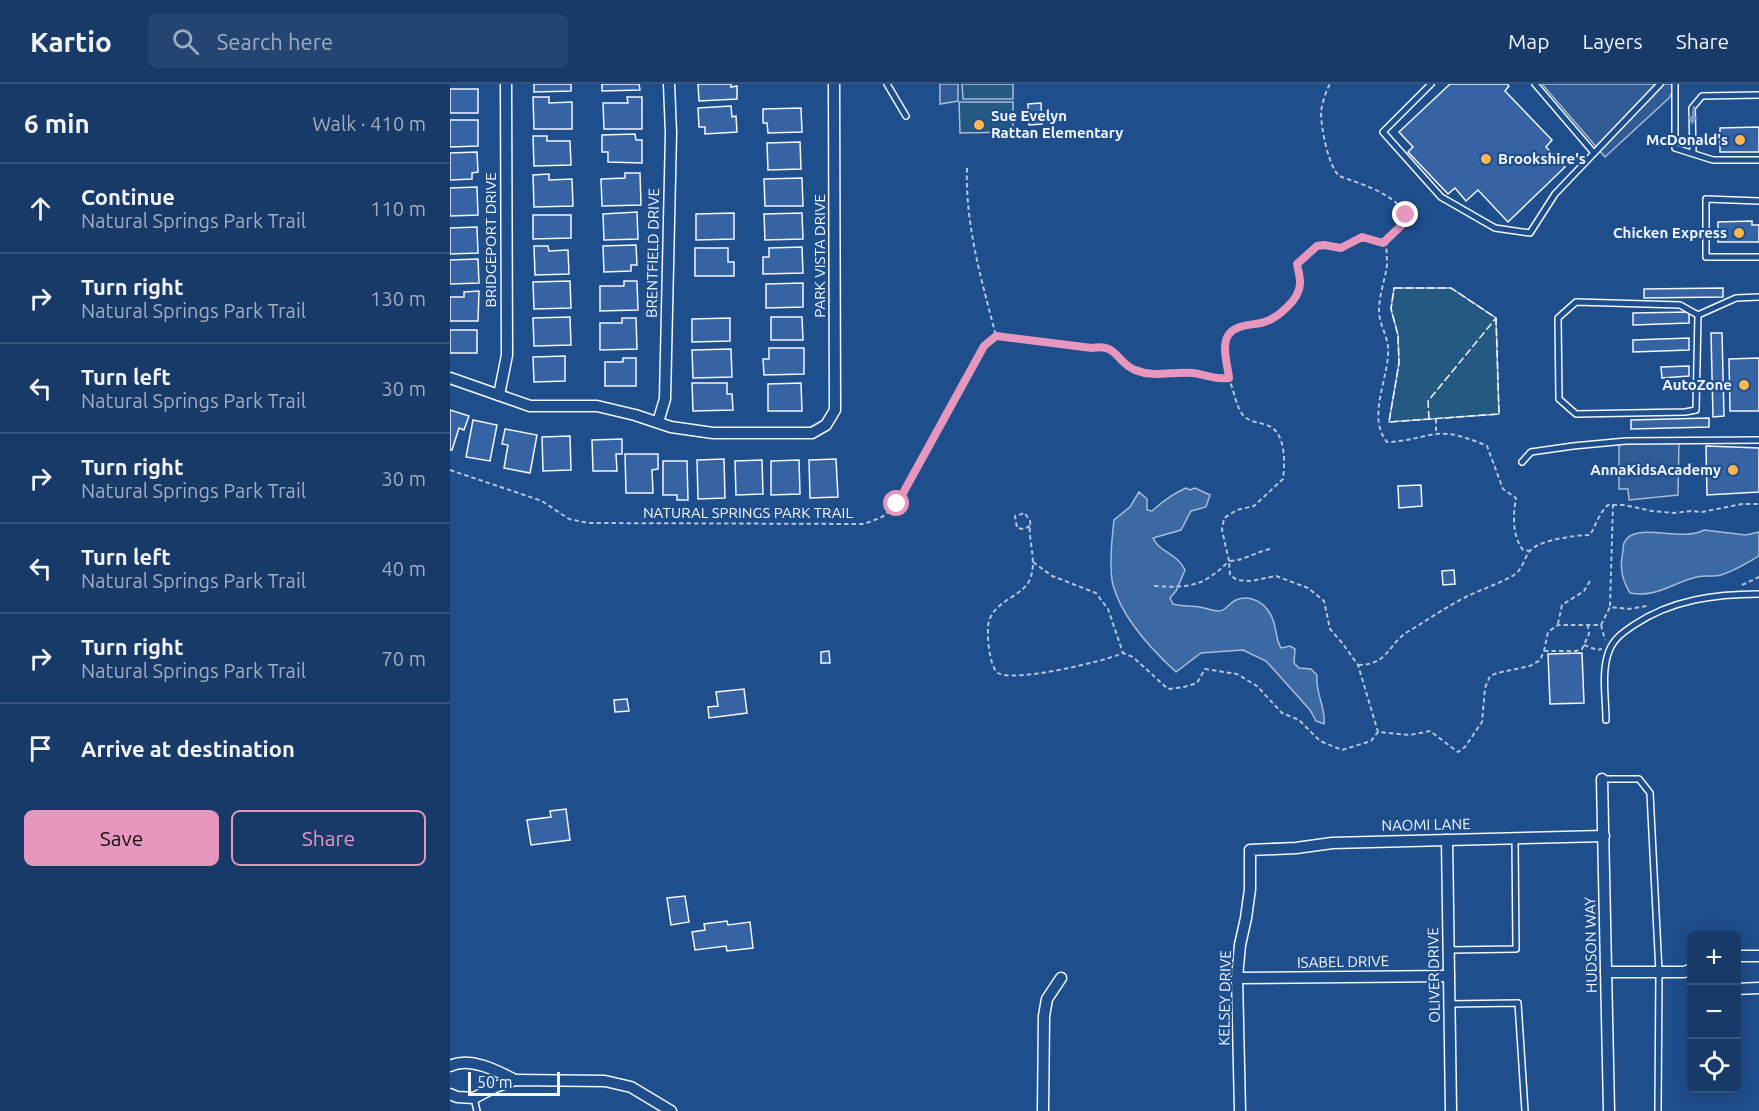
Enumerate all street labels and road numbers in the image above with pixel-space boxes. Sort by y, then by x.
street label: BRIDGEPORT DRIVE [482,172,499,308]
street label: BRENTFIELD DRIVE [643,188,662,318]
street label: PARK VISTA DRIVE [811,194,828,318]
street label: NATURAL SPRINGS PARK TRAIL [643,504,853,521]
street label: NAOMI LANE [1381,815,1471,834]
street label: HUDSON WAY [1581,897,1600,993]
street label: OLIVER DRIVE [1424,927,1443,1023]
street label: KELSEY DRIVE [1215,950,1234,1046]
street label: ISABEL DRIVE [1297,952,1389,971]

